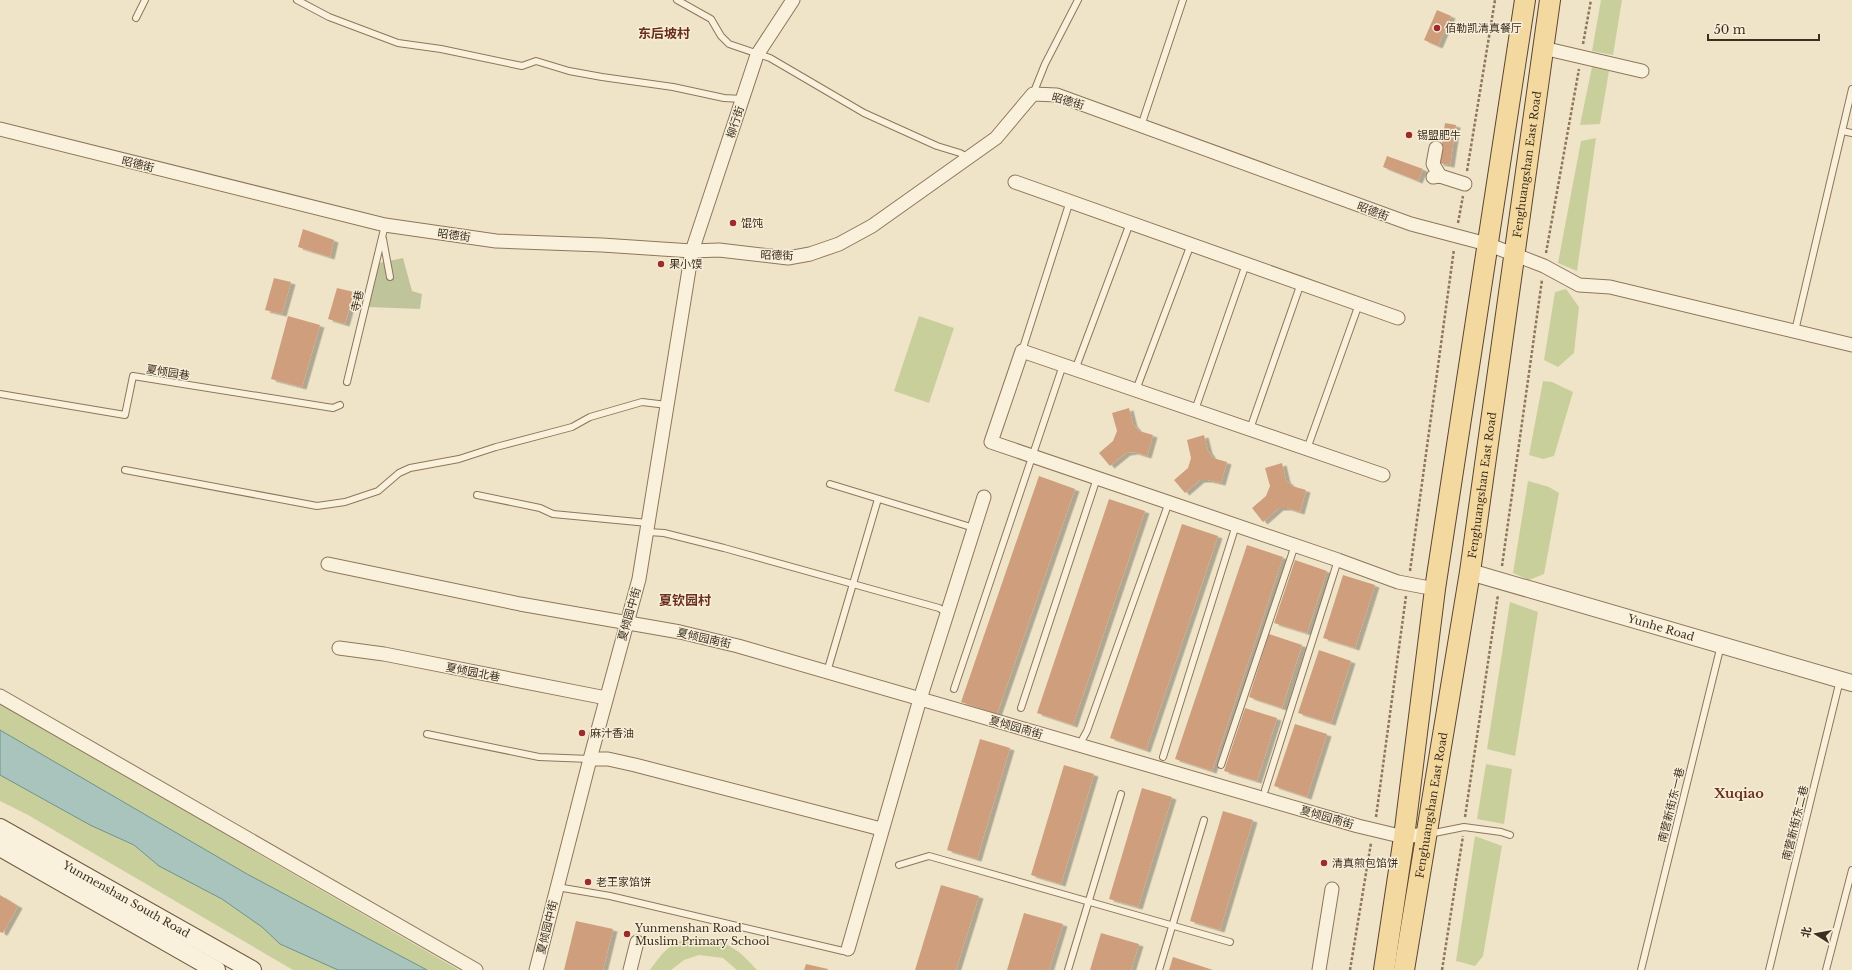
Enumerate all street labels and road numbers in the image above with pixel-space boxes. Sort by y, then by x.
street label: 昭德街 [1050,90,1086,112]
street label: Fenghuangshan East Road [1510,90,1544,239]
street label: 柳行街 [723,104,747,140]
street label: 昭德街 [120,153,156,175]
street label: 昭德街 [1355,199,1391,223]
street label: 昭德街 [437,226,471,244]
street label: 昭德街 [760,247,794,263]
street label: 寺巷 [348,289,366,313]
street label: 夏倾园巷 [145,362,191,382]
street label: Fenghuangshan East Road [1465,411,1499,559]
street label: 夏倾园中街 [615,586,643,642]
street label: Yunhe Road [1625,611,1697,644]
street label: 夏倾园南街 [676,625,732,651]
street label: 夏倾园北巷 [445,660,501,684]
street label: 夏倾园南街 [988,713,1044,741]
street label: Fenghuangshan East Road [1412,731,1450,879]
street label: 南营新街东一巷 [1655,766,1687,844]
street label: 南营新街东二巷 [1779,784,1811,862]
street label: 夏倾园南街 [1299,803,1355,831]
street label: Yunmenshan South Road [60,857,193,941]
street label: 夏倾园中街 [534,899,560,955]

